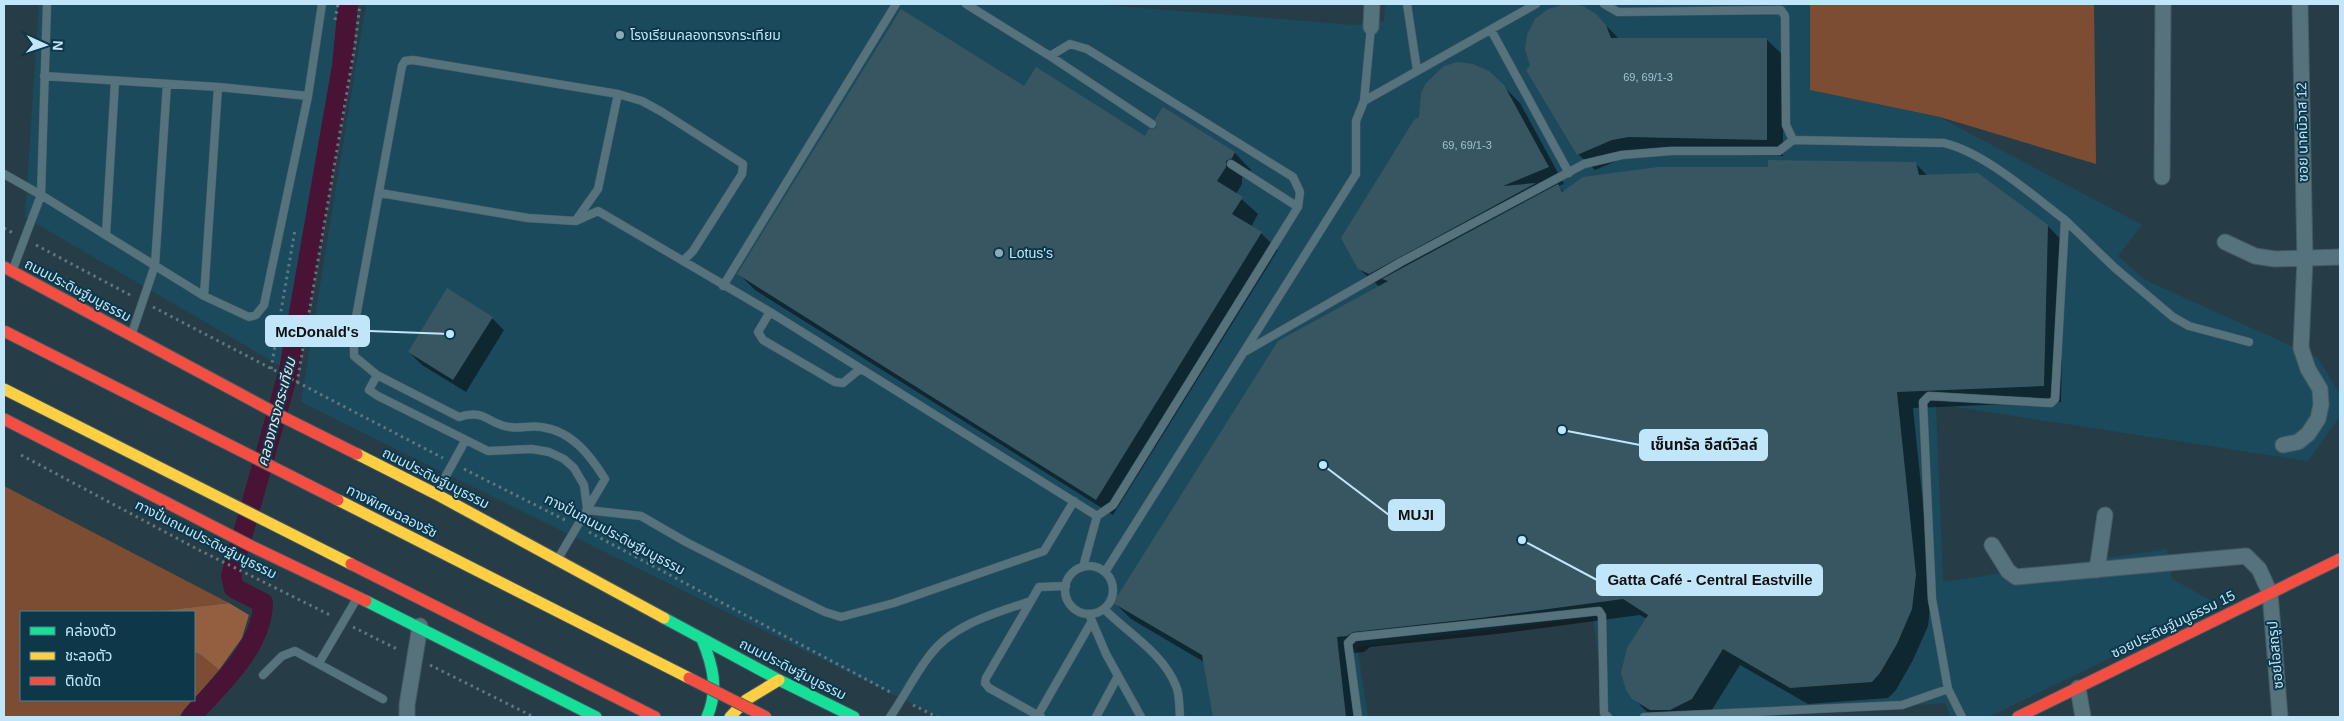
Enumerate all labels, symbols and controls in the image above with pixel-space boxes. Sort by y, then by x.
north arrow [20,20,70,70]
place label: โรงเรียนคลองทรงกระเทียม [630,27,781,43]
marker: โรงเรียนคลองทรงกระเทียม [614,29,626,41]
text: N [50,40,66,51]
house number: 69, 69/1-3 [1623,71,1673,83]
street label: ซอย นาคนิวาส 12 [2293,82,2311,182]
house number: 69, 69/1-3 [1442,139,1492,151]
place label: Lotus's [1009,245,1053,261]
marker: Lotus's [993,247,1005,259]
street label: ถนนประดิษฐ์มนูธรรม [22,255,134,326]
callout: McDonald's [266,316,369,346]
text: McDonald's [275,323,359,340]
water label: คลองทรงกระเทียม [253,354,299,468]
callout: เซ็นทรัล อีสต์วิลล์ [1640,430,1767,460]
text: เซ็นทรัล อีสต์วิลล์ [1650,436,1758,453]
street label: ถนนประดิษฐ์มนูธรรม [379,444,492,513]
street label: ทางพิเศษฉลองรัช [344,481,440,541]
street label: ทางปั่นถนนประดิษฐ์มนูธรรม [542,489,689,579]
street label: ทางปั่นถนนประดิษฐ์มนูธรรม [132,495,280,583]
callout: MUJI [1389,500,1444,530]
text: MUJI [1398,506,1434,523]
callout: Gatta Café - Central Eastville [1597,565,1822,595]
text: Gatta Café - Central Eastville [1607,571,1813,588]
street label: ซอยประดิษฐ์มนูธรรม 15 [2108,587,2238,662]
legend [20,611,195,701]
street label: ซอยโอสถรูป [2264,620,2287,690]
text: คล่องตัว [65,622,116,639]
street label: ถนนประดิษฐ์มนูธรรม [736,635,849,704]
text: ชะลอตัว [65,647,112,664]
text: ติดขัด [65,672,101,689]

